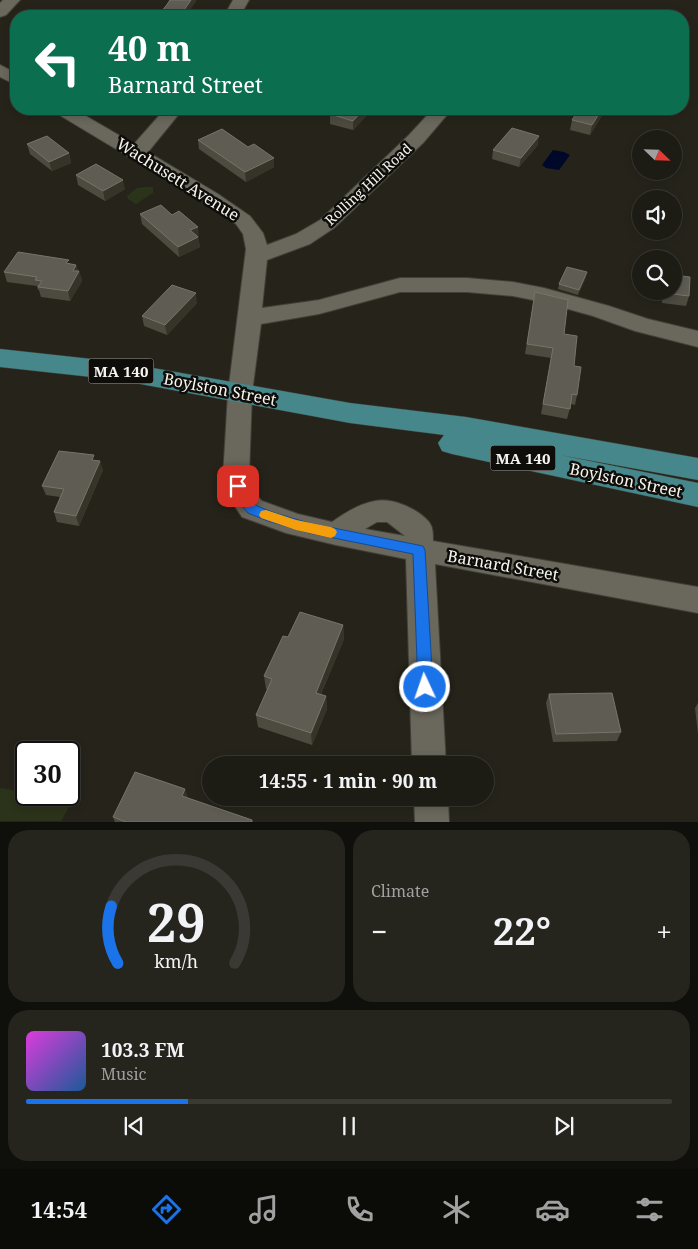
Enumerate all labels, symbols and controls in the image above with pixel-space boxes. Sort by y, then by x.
text: 40 m [108,24,191,71]
icon: left [25,30,90,95]
text: Barnard Street [108,69,263,99]
north arrow [632,130,682,180]
map controls [632,130,682,300]
street label: Wachusett Avenue [112,132,244,226]
street label: Rolling Hill Road [320,138,416,229]
button: sound [632,190,682,240]
button: search [632,250,682,300]
road number: MA 140 [88,358,154,384]
street label: Boylston Street [162,367,279,411]
road number: MA 140 [490,446,556,470]
street label: Boylston Street [568,457,685,503]
pin [217,465,259,507]
icon: arrive [224,472,252,500]
street label: Barnard Street [446,544,561,586]
position arrow [398,660,450,712]
speed limit sign: 30 [15,741,80,806]
text: 14:55 · 1 min · 90 m [259,768,437,794]
text: Climate [371,880,429,902]
text: 29 [147,886,206,957]
text: 22° [493,904,551,956]
text: − [371,912,387,950]
text: + [656,912,672,950]
text: km/h [155,949,198,973]
text: 103.3 FM [101,1037,184,1063]
text: Music [101,1063,146,1085]
icon: previous [120,1112,148,1140]
icon: pause [335,1112,363,1140]
icon: next [550,1112,578,1140]
icon: directions [149,1192,184,1227]
icon: music [246,1192,281,1227]
icon: phone [342,1192,377,1227]
icon: climate [439,1192,474,1227]
icon: car [535,1192,570,1227]
icon: filters [632,1192,667,1227]
text: 14:54 [31,1194,87,1224]

